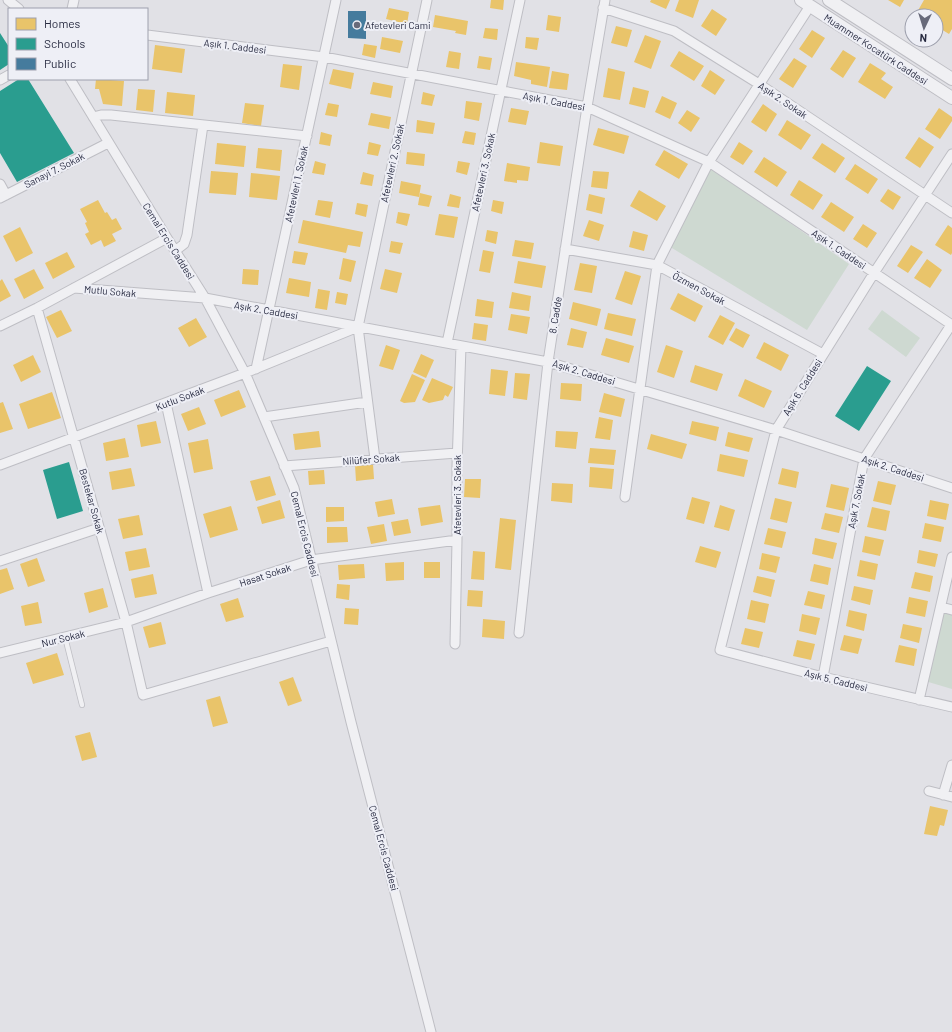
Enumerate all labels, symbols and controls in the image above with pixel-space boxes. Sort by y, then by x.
legend [8,8,148,80]
north arrow [904,8,944,48]
street label: Muammer Kocatürk Caddesi [822,11,930,87]
text: Homes [44,16,81,30]
place label: Afetevleri Cami [365,19,431,31]
marker: Afetevleri Cami [352,20,362,30]
text: N [919,32,927,45]
text: Schools [44,36,85,50]
street label: Aşık 1. Caddesi [203,36,267,56]
text: Public [44,56,76,70]
street label: Aşık 2. Sokak [756,79,810,121]
street label: Aşık 1. Caddesi [522,89,586,113]
street label: Afetevleri 2. Sokak [378,123,406,203]
street label: Afetevleri 3. Sokak [469,132,497,212]
street label: Afetevleri 1. Sokak [282,145,310,223]
street label: Sanayi 7. Sokak [22,150,86,190]
street label: Cemal Ercis Caddesi [141,201,197,281]
street label: Aşık 1. Caddesi [810,226,868,272]
street label: Özmen Sokak [671,269,727,307]
street label: Mutlu Sokak [84,283,136,299]
street label: 8. Cadde [546,296,564,334]
street label: Aşık 2. Caddesi [233,298,299,322]
street label: Aşık 6. Caddesi [780,356,824,418]
street label: Aşık 2. Caddesi [551,357,617,387]
street label: Kutlu Sokak [154,383,206,413]
street label: Nilüfer Sokak [342,451,400,467]
street label: Aşık 2. Caddesi [860,452,926,484]
street label: Afetevleri 3. Sokak [451,455,463,535]
street label: Bestekar Sokak [77,467,107,535]
street label: Aşık 7. Sokak [845,473,867,529]
street label: Cemal Ercis Caddesi [289,490,321,578]
street label: Hasat Sokak [238,561,292,589]
street label: Nur Sokak [40,627,86,649]
street label: Aşık 5. Caddesi [803,666,869,694]
street label: Cemal Ercis Caddesi [367,804,401,892]

